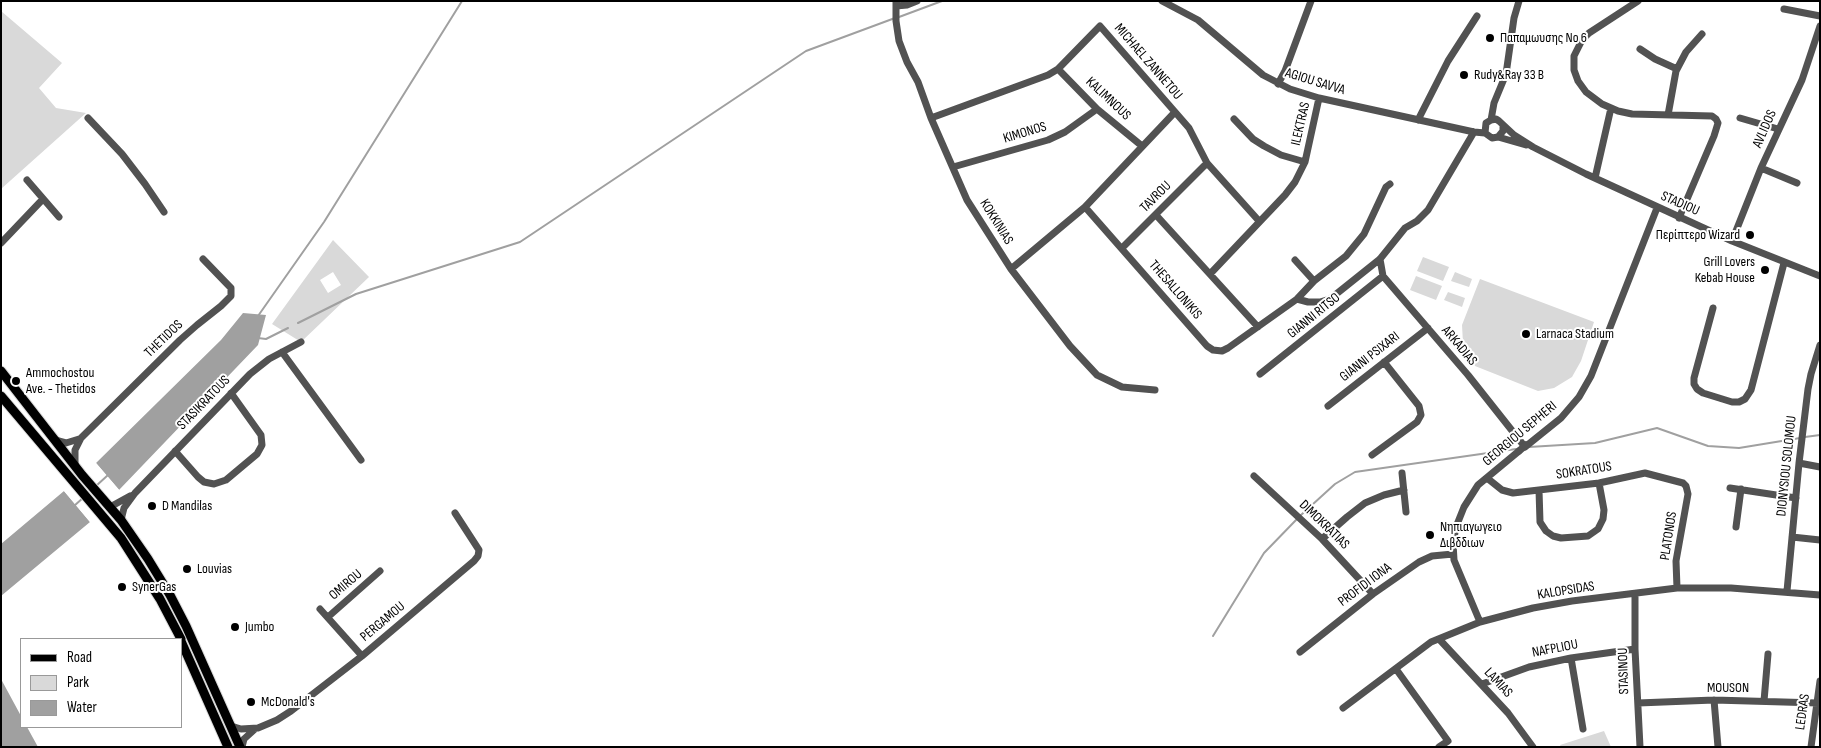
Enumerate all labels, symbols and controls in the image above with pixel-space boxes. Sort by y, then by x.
street label: MICHAEL ZANNETOU [1110,21,1186,103]
place label: Παπαμωυσης No 6 [1500,30,1587,46]
marker: Παπαμωυσης No 6 [1484,32,1496,44]
street label: AGIOU SAVVA [1283,65,1347,99]
place label: Rudy&Ray 33 B [1474,67,1544,83]
marker: Rudy&Ray 33 B [1458,69,1470,81]
street label: KALIMNOUS [1082,74,1134,124]
street label: ILEKTRAS [1288,101,1314,147]
street label: AVLIDOS [1749,107,1781,151]
street label: KIMONOS [1001,118,1049,148]
street label: TAVROU [1137,178,1175,216]
street label: STADIOU [1658,188,1702,220]
street label: KOKKINIAS [976,196,1016,248]
place label: Περίπτερο Wizard [1656,227,1740,243]
marker: Περίπτερο Wizard [1744,229,1756,241]
place label: Grill Lovers Kebab House [1695,254,1755,286]
street label: THESALLONIKIS [1145,257,1205,323]
marker: Grill Lovers Kebab House [1759,264,1771,276]
street label: GIANNI RITSO [1284,290,1344,342]
street label: THETIDOS [141,317,187,361]
street label: ARKADIAS [1438,323,1480,369]
place label: Larnaca Stadium [1536,326,1614,342]
street label: GIANNI PSIXARI [1337,328,1403,386]
marker: Larnaca Stadium [1520,328,1532,340]
place label: Ammochostou Ave. - Thetidos [26,365,96,398]
street label: STASIKRATOUS [174,372,234,434]
marker: Ammochostou Ave. - Thetidos [10,375,22,387]
street label: GEORGIOU SEPHERI [1480,398,1560,470]
street label: DIONYSIOU SOLOMOU [1773,415,1801,517]
street label: SOKRATOUS [1555,458,1613,484]
street label: DIMOKRATIAS [1295,497,1353,553]
place label: D Mandilas [162,498,212,514]
marker: D Mandilas [146,500,158,512]
street label: PLATONOS [1657,511,1681,561]
place label: Νηπιαγωγειο Διβδδιων [1440,519,1502,552]
marker: Νηπιαγωγειο Διβδδιων [1424,529,1436,541]
street label: PROFIDI IONA [1335,560,1395,610]
place label: Louvias [197,561,232,577]
marker: Louvias [181,563,193,575]
street label: OMIROU [326,566,366,604]
street label: KALOPSIDAS [1536,578,1596,604]
place label: SynerGas [132,579,176,595]
marker: SynerGas [116,581,128,593]
street label: PERGAMOU [357,598,409,646]
place label: Jumbo [245,619,274,635]
marker: Jumbo [229,621,241,633]
street label: NAFPLIOU [1531,636,1579,662]
legend [20,638,182,728]
street label: STASINOU [1615,647,1633,695]
text: Road [67,648,92,667]
street label: LAMIAS [1480,665,1516,701]
text: Park [67,673,89,692]
street label: MOUSON [1707,680,1749,696]
street label: LEDRAS [1792,693,1814,731]
place label: McDonald's [261,694,315,710]
marker: McDonald's [245,696,257,708]
text: Water [67,698,97,717]

